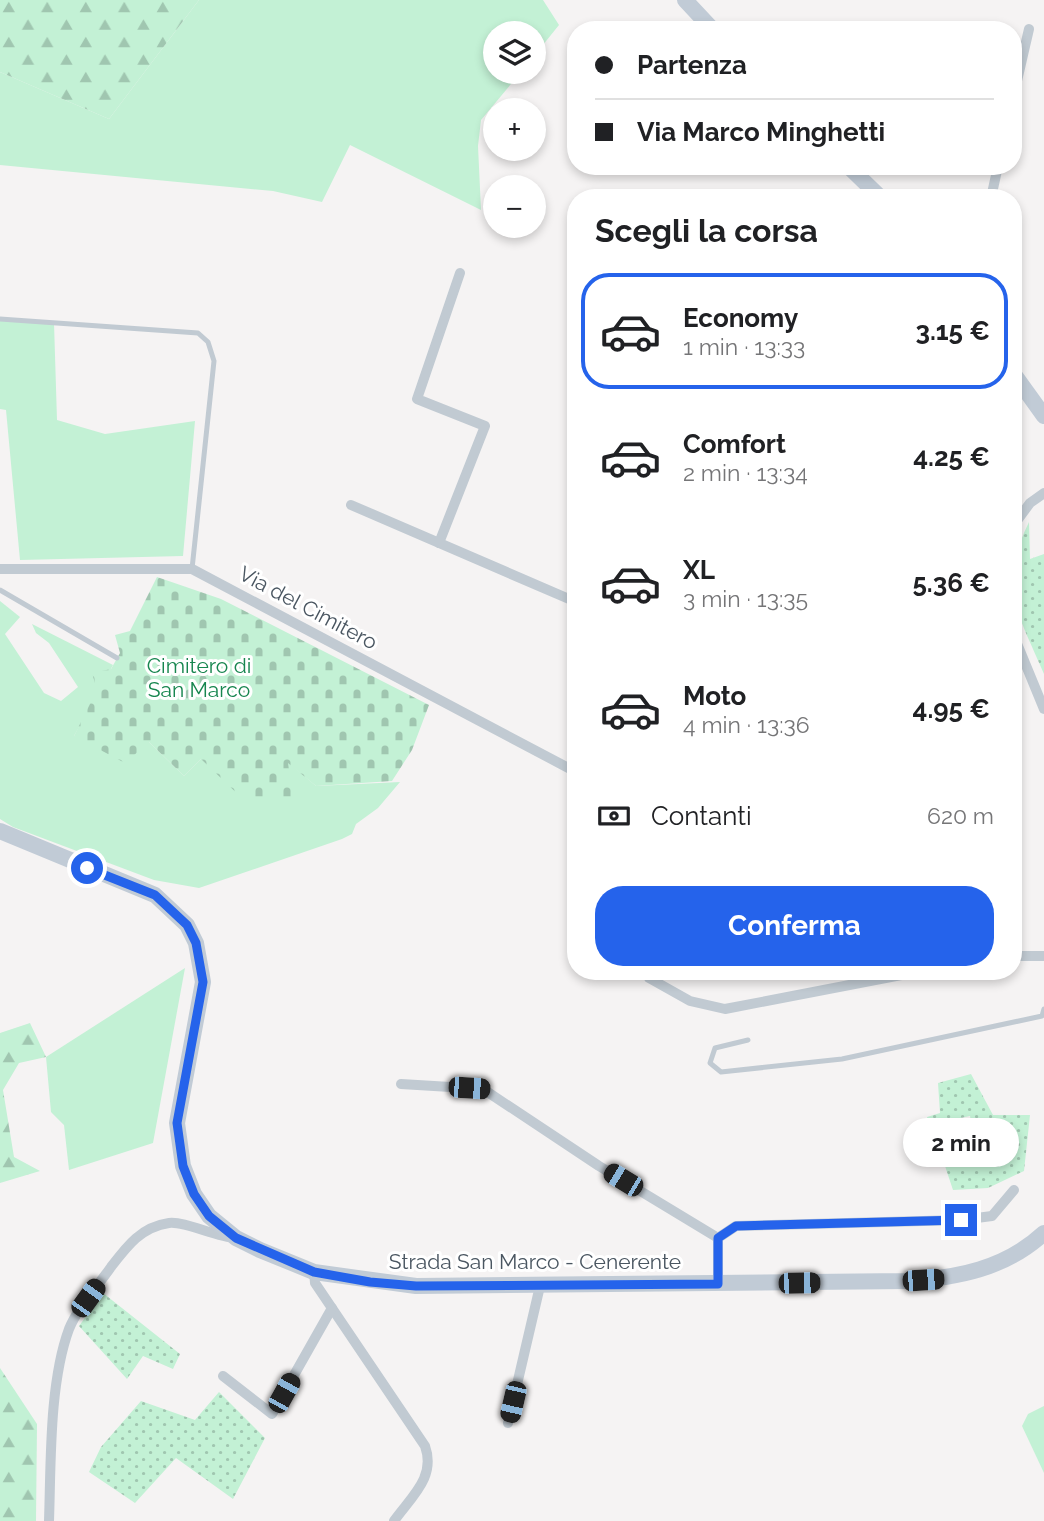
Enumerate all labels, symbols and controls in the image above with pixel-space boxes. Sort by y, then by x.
map controls [483,21,546,238]
button: layers [483,21,546,84]
text: Partenza [637,50,747,80]
button: + [483,98,546,161]
text: Via Marco Minghetti [637,117,885,147]
button: − [483,175,546,238]
text: Scegli la corsa [595,212,818,249]
icon: car [599,300,662,363]
text: Economy [683,303,798,333]
text: 3.15 € [915,316,990,346]
text: 1 min · 13:33 [683,333,805,360]
icon: car [599,426,662,489]
text: Comfort [683,429,786,459]
text: 4.25 € [913,442,990,472]
text: 2 min · 13:34 [683,459,808,486]
icon: car [599,552,662,615]
text: XL [683,555,715,585]
street label: Via del Cimitero [235,561,382,655]
text: 5.36 € [912,568,990,598]
text: 3 min · 13:35 [683,585,808,612]
park label: Cimitero di San Marco [147,653,251,702]
icon: car [599,678,662,741]
text: Moto [683,681,746,711]
text: 4.95 € [913,694,990,724]
text: 4 min · 13:36 [683,711,810,738]
icon: cash [595,797,633,835]
text: Contanti [651,801,752,831]
text: 620 m [927,802,994,829]
route start [71,852,103,884]
button: Conferma [595,886,994,966]
car [448,1076,491,1100]
callout: 2 min [903,1118,1019,1168]
text: 2 min [931,1129,991,1156]
car [600,1160,647,1200]
route end [945,1204,977,1236]
street label: Strada San Marco - Cenerente [389,1249,681,1274]
car [902,1268,945,1292]
car [778,1272,821,1294]
car [68,1275,109,1321]
car [265,1370,304,1416]
car [499,1379,528,1425]

